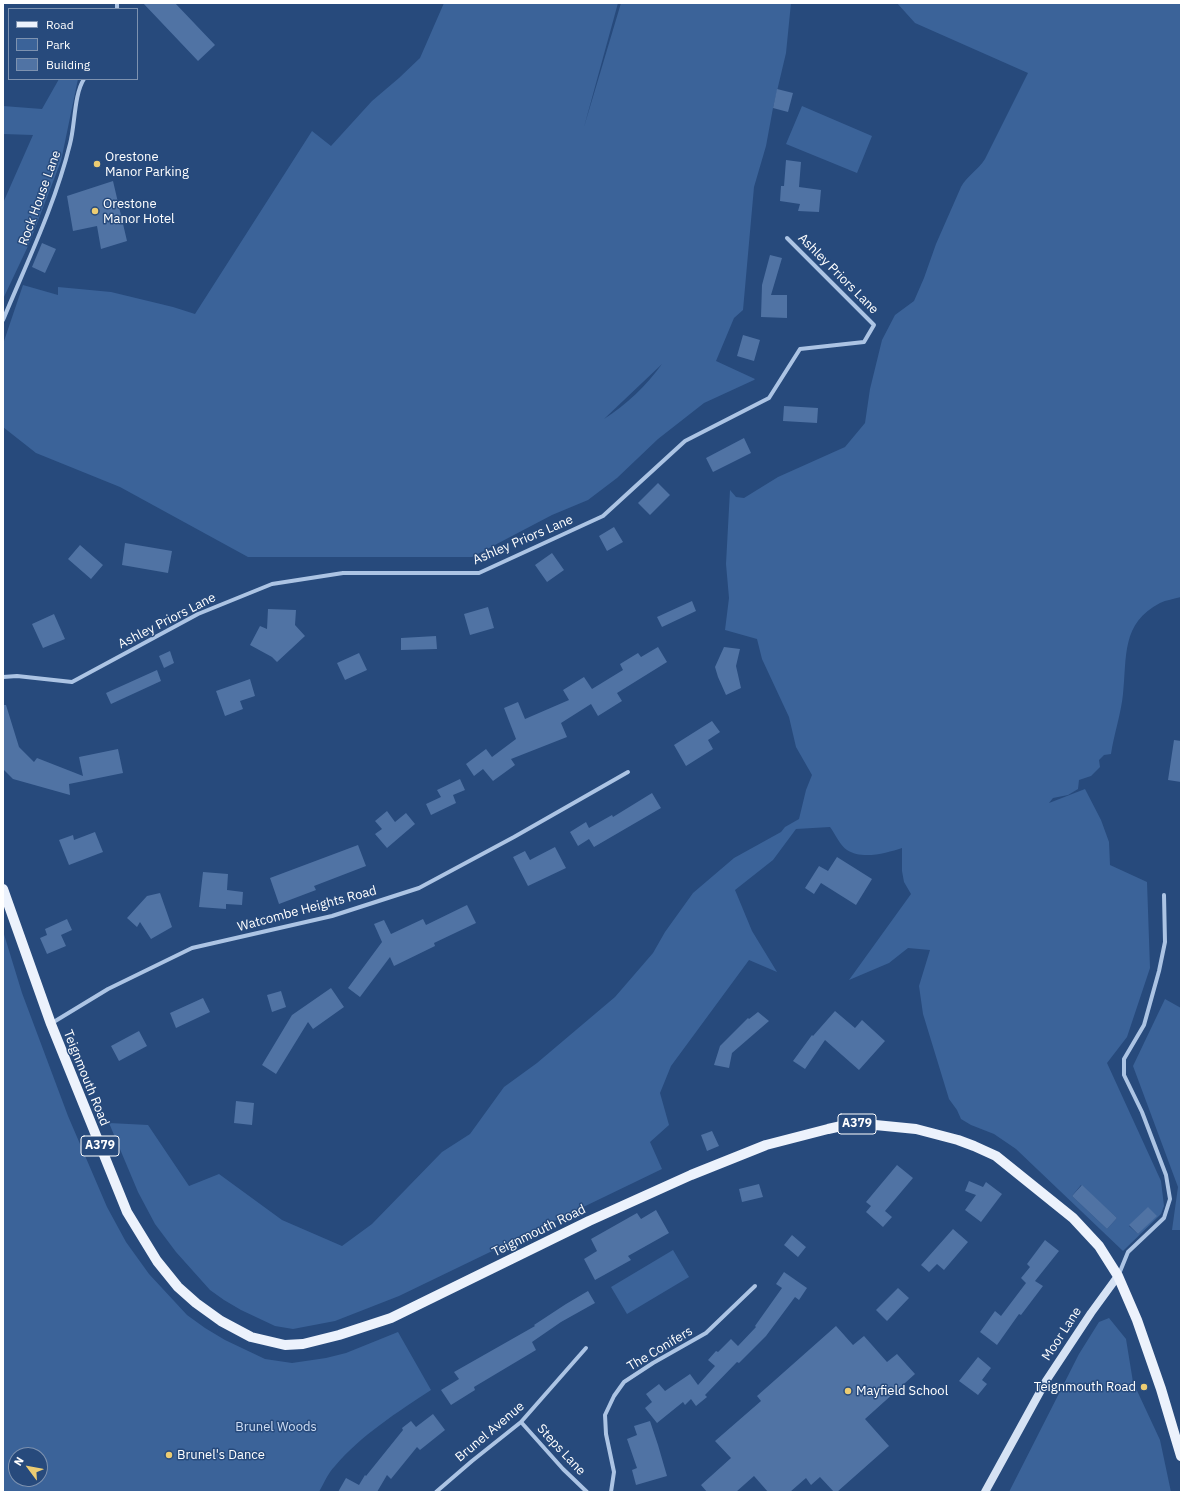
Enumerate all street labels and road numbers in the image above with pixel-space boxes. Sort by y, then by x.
street label: Rock House Lane [16,148,64,248]
street label: Ashley Priors Lane [795,231,881,317]
street label: Ashley Priors Lane [471,512,575,568]
street label: Ashley Priors Lane [116,590,218,652]
street label: Watcombe Heights Road [236,883,378,935]
street label: Teignmouth Road [60,1028,112,1128]
road number: A379 [838,1114,876,1134]
road number: A379 [81,1136,119,1156]
street label: Teignmouth Road [490,1202,588,1260]
street label: Moor Lane [1039,1304,1085,1364]
street label: The Conifers [625,1323,695,1375]
street label: Brunel Avenue [452,1399,528,1465]
street label: Steps Lane [533,1421,589,1479]

